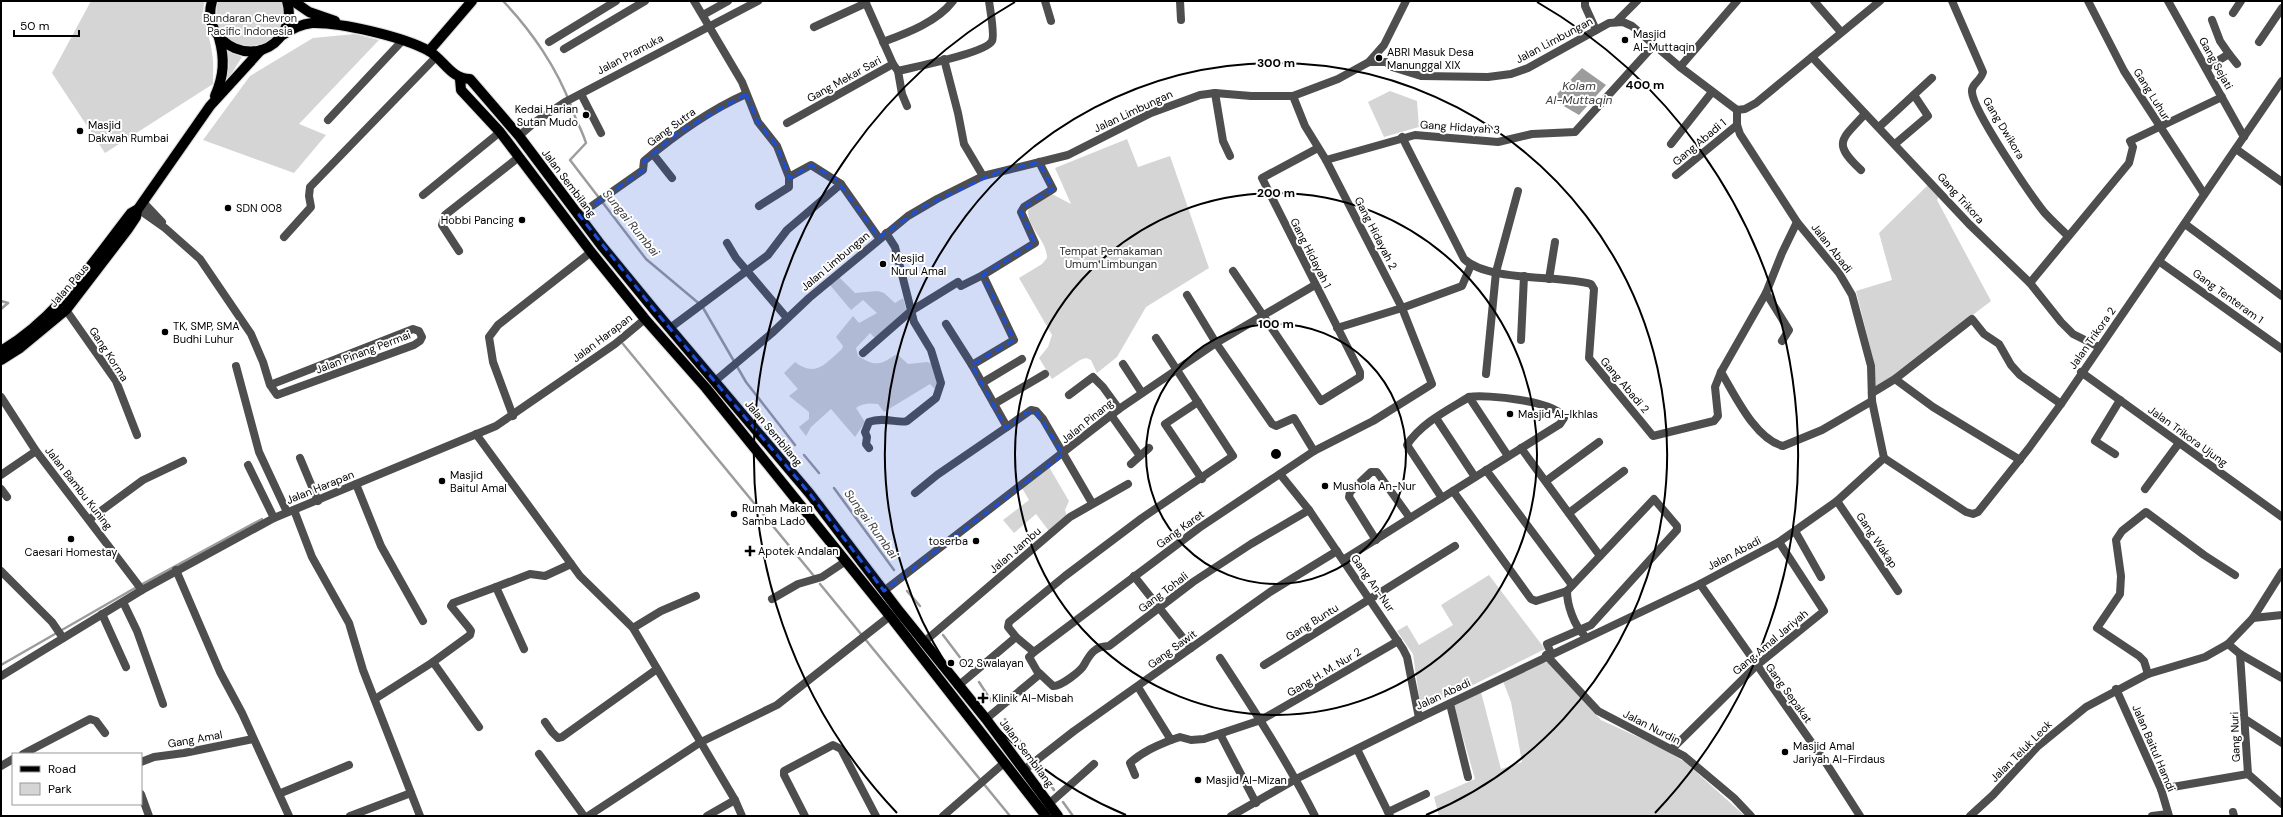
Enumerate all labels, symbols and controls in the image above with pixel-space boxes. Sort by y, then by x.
park label: Bundaran Chevron Pacific Indonesia [203,11,297,38]
scale bar [14,12,79,38]
street label: Jalan Limbungan [1513,14,1595,66]
text: 50 m [20,18,49,34]
place label: Masjid Al-Muttaqin [1633,27,1695,54]
street label: Jalan Pramuka [594,31,666,77]
street label: Gang Sejati [2196,34,2236,92]
marker: Masjid Al-Muttaqin [1620,35,1630,45]
place label: ABRI Masuk Desa Manunggal XIX [1387,45,1474,72]
street label: Gang Mekar Sari [804,53,884,105]
marker: ABRI Masuk Desa Manunggal XIX [1374,53,1384,63]
text: 300 m [1257,55,1295,71]
street label: Gang Luhur [2131,65,2173,123]
text: 400 m [1626,77,1664,93]
water label: Kolam Al-Muttaqin [1545,78,1613,108]
street label: Jalan Limbungan [1091,87,1175,135]
street label: Gang Dwikora [1980,94,2028,162]
place label: Kedai Harian Sutan Mudo [515,102,578,129]
street label: Gang Sutra [644,105,698,149]
marker: Kedai Harian Sutan Mudo [581,110,591,120]
street label: Gang Abadi 1 [1669,115,1729,169]
street label: Gang Hidayah 3 [1420,117,1500,137]
place label: Masjid Dakwah Rumbai [88,118,169,145]
marker: Masjid Dakwah Rumbai [75,126,85,136]
street label: Jalan Sembilang [539,146,599,220]
street label: Gang Trikora [1934,170,1988,226]
text: 200 m [1257,185,1295,201]
water label: Sungai Rumbai [599,186,664,261]
street label: Gang Hidayah 2 [1352,194,1400,272]
place label: SDN 008 [236,201,282,215]
marker: SDN 008 [223,203,233,213]
place label: Hobbi Pancing [441,213,514,227]
marker: Hobbi Pancing [517,215,527,225]
street label: Gang Hidayah 1 [1287,216,1335,290]
street label: Jalan Abadi [1808,220,1856,276]
street label: Jalan Limbungan [798,228,872,294]
park label: Tempat Pemakaman Umum Limbungan [1060,244,1162,271]
place label: Mesjid Nurul Amal [891,251,946,278]
marker: Mesjid Nurul Amal [878,259,888,269]
street label: Jalan Paus [46,260,92,310]
street label: Gang Tenteram 1 [2190,266,2266,326]
street label: Jalan Trikora 2 [2065,304,2119,372]
street label: Jalan Harapan [569,311,635,365]
text: 100 m [1258,316,1294,332]
place label: TK, SMP, SMA Budhi Luhur [173,319,239,346]
street label: Gang Korma [86,324,132,384]
marker: TK, SMP, SMA Budhi Luhur [160,327,170,337]
street label: Jalan Pinang Permai [313,327,413,377]
street label: Gang Abadi 2 [1598,354,1652,416]
street label: Jalan Pinang [1058,396,1116,446]
street label: Jalan Sembilang [742,397,806,469]
street label: Jalan Trikora Ujung [2146,402,2230,470]
place label: Masjid Al-Ikhlas [1518,407,1598,421]
marker: Masjid Al-Ikhlas [1505,409,1515,419]
street label: Jalan Bambu Kuning [42,444,116,532]
centre of rings [1269,447,1283,461]
street label: Jalan Harapan [284,467,356,507]
place label: Masjid Baitul Amal [450,468,507,495]
marker: Masjid Baitul Amal [437,476,447,486]
place label: Mushola An-Nur [1333,479,1416,493]
marker: Mushola An-Nur [1320,481,1330,491]
water label: Sungai Rumbai [840,486,902,563]
place label: Rumah Makan Samba Lado [742,501,813,528]
street label: Gang Karet [1153,507,1207,551]
marker: Rumah Makan Samba Lado [729,509,739,519]
street label: Gang Wakap [1853,509,1901,571]
street label: Jalan Jambu [986,524,1044,576]
street label: Jalan Abadi [1705,533,1763,573]
marker: Caesari Homestay [66,534,76,544]
place label: toserba [929,534,968,548]
marker: toserba [971,536,981,546]
place label: Apotek Andalan [758,544,839,558]
place label: Caesari Homestay [25,545,117,559]
marker: Apotek Andalan [745,546,755,556]
street label: Gang An-Nur [1348,551,1398,615]
street label: Gang Tohali [1135,569,1191,615]
street label: Gang Buntu [1283,600,1341,644]
street label: Gang Amal Jariyah [1729,606,1811,678]
street label: Gang Sawit [1145,626,1199,672]
street label: Gang H. M. Nur 2 [1284,644,1364,700]
place label: O2 Swalayan [959,656,1024,670]
marker: O2 Swalayan [946,658,956,668]
street label: Gang Sepakat [1763,660,1815,726]
street label: Jalan Abadi [1413,675,1473,713]
place label: Klinik Al-Misbah [992,691,1073,705]
marker: Klinik Al-Misbah [977,692,989,704]
street label: Jalan Baitul Hamdi [2129,702,2179,794]
street label: Jalan Nurdin [1621,707,1683,747]
street label: Gang Nuri [2227,712,2243,762]
street label: Jalan Sembilang [997,716,1057,790]
street label: Jalan Teluk Leok [1987,717,2055,785]
street label: Gang Amal [167,727,223,751]
place label: Masjid Amal Jariyah Al-Firdaus [1793,739,1885,766]
marker: Masjid Amal Jariyah Al-Firdaus [1780,747,1790,757]
legend [12,753,142,805]
text: Road [48,761,76,777]
place label: Masjid Al-Mizan [1206,773,1287,787]
marker: Masjid Al-Mizan [1193,775,1203,785]
text: Park [48,781,72,797]

